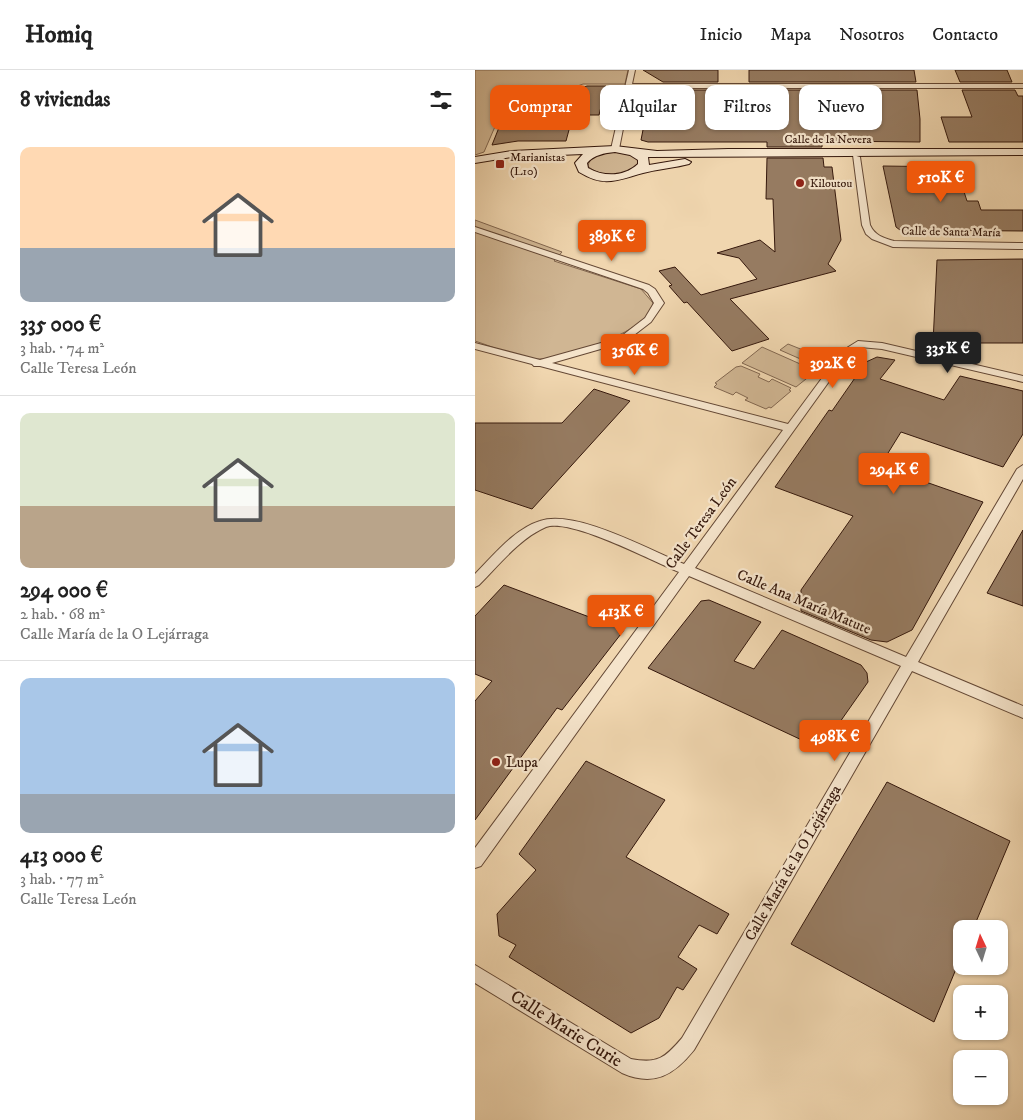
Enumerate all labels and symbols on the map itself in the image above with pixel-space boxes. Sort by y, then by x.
street label: Calle de la Nevera [785,132,872,147]
place label: Marianistas (L10) [510,150,565,179]
marker: Marianistas (L10) [494,158,506,170]
pin: 510K € [900,160,982,203]
place label: Kiloutou [810,176,852,191]
marker: Kiloutou [794,177,806,189]
pin: 389K € [571,220,653,262]
street label: Calle de Santa María [901,224,1002,240]
pin: 335K € [907,332,989,374]
pin: 356K € [594,334,676,376]
pin: 392K € [792,346,874,389]
pin: 294K € [853,452,935,495]
street label: Calle Teresa León [661,473,741,573]
street label: Calle Ana María Matute [734,565,874,639]
pin: 413K € [580,594,662,637]
pin: 498K € [794,720,876,762]
place label: Lupa [506,753,539,772]
marker: Lupa [490,756,502,768]
street label: Calle María de la O Lejárraga [741,781,846,944]
north arrow [953,920,1007,975]
street label: Calle Marie Curie [506,986,626,1072]

